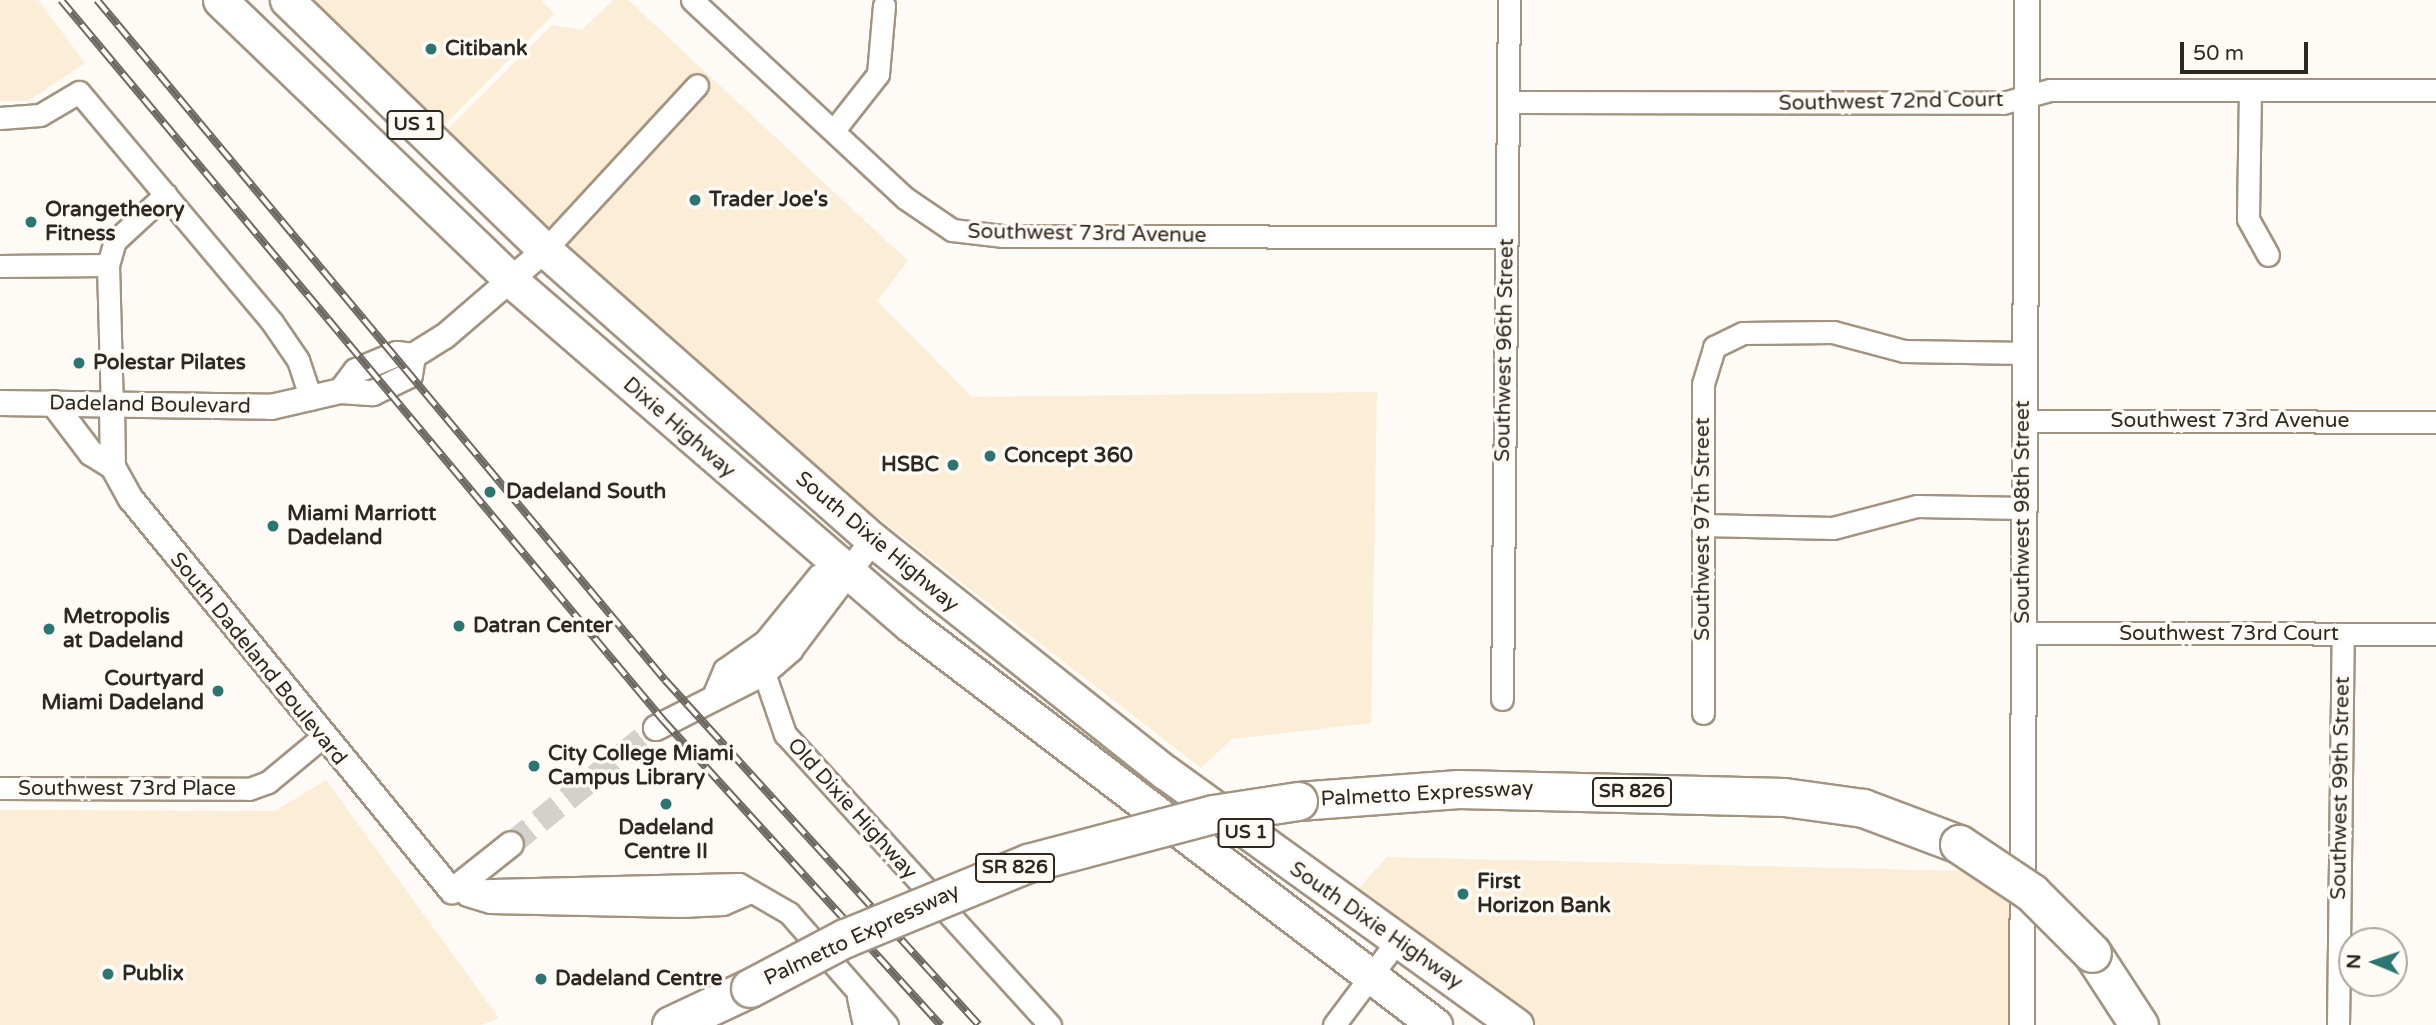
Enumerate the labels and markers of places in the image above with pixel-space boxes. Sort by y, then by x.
place label: Citibank [445,36,527,62]
marker: Citibank [423,41,439,57]
place label: Trader Joe's [709,187,828,213]
marker: Trader Joe's [687,192,703,208]
place label: Orangetheory Fitness [45,197,184,247]
marker: Orangetheory Fitness [23,214,39,230]
place label: Polestar Pilates [93,350,246,376]
marker: Polestar Pilates [71,355,87,371]
place label: Concept 360 [1004,443,1133,469]
marker: Concept 360 [982,448,998,464]
place label: HSBC [881,452,939,478]
marker: HSBC [945,457,961,473]
place label: Dadeland South [506,479,666,505]
marker: Dadeland South [480,482,500,502]
place label: Miami Marriott Dadeland [287,501,436,551]
marker: Miami Marriott Dadeland [265,518,281,534]
place label: Metropolis at Dadeland [63,604,184,654]
place label: Datran Center [473,613,613,639]
marker: Datran Center [451,618,467,634]
marker: Metropolis at Dadeland [41,621,57,637]
place label: Courtyard Miami Dadeland [41,666,204,716]
marker: Courtyard Miami Dadeland [210,683,226,699]
place label: City College Miami Campus Library [548,741,734,791]
marker: City College Miami Campus Library [526,758,542,774]
marker: Dadeland Centre II [658,796,674,812]
place label: Dadeland Centre II [618,815,714,865]
place label: First Horizon Bank [1477,869,1611,919]
marker: First Horizon Bank [1455,886,1471,902]
place label: Publix [122,961,184,987]
marker: Publix [100,966,116,982]
place label: Dadeland Centre [555,966,722,992]
marker: Dadeland Centre [533,971,549,987]

